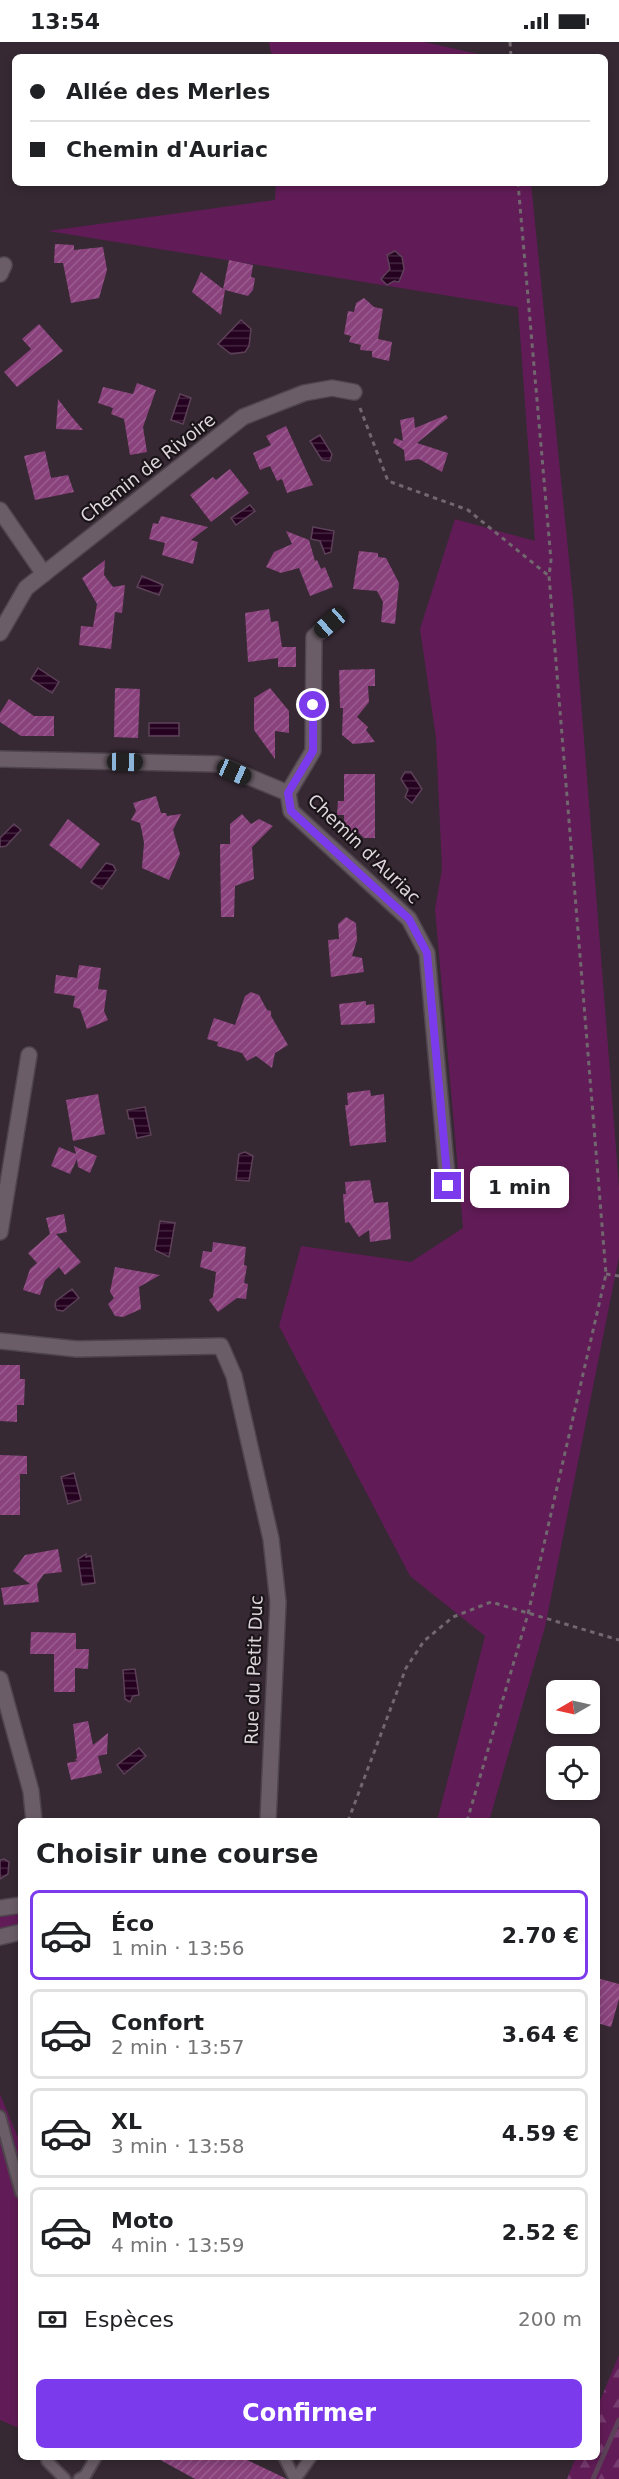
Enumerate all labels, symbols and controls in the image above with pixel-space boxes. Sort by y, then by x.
text: 13:54 [30,9,100,34]
text: Allée des Merles [66,79,270,104]
text: Chemin d'Auriac [66,137,268,162]
street label: Chemin de Rivoire [76,408,219,527]
car [311,604,349,642]
route start [299,691,326,718]
car [107,753,143,771]
car [214,756,254,788]
street label: Chemin d'Auriac [304,790,425,908]
callout: 1 min [469,1165,568,1207]
route end [434,1172,461,1199]
text: 1 min [488,1175,551,1199]
street label: Rue du Petit Duc [240,1595,267,1745]
north arrow [546,1680,600,1734]
map controls [546,1680,600,1800]
button: locate [546,1746,600,1800]
text: Choisir une course [36,1838,319,1869]
icon: car [39,1908,93,1962]
text: Éco [111,1911,154,1936]
text: 2.70 € [502,1923,579,1948]
text: 1 min · 13:56 [111,1936,245,1960]
icon: car [39,2007,93,2061]
text: Confort [111,2010,204,2035]
text: 3.64 € [502,2022,579,2047]
text: 2 min · 13:57 [111,2035,245,2059]
icon: car [39,2106,93,2160]
text: XL [111,2109,142,2134]
text: 4.59 € [502,2121,579,2146]
text: 3 min · 13:58 [111,2134,245,2158]
icon: car [39,2205,93,2259]
text: Moto [111,2208,174,2233]
text: 2.52 € [502,2220,579,2245]
text: 4 min · 13:59 [111,2233,245,2257]
icon: cash [36,2303,69,2336]
text: Espèces [84,2307,174,2332]
text: 200 m [518,2307,582,2331]
button: Confirmer [36,2379,582,2448]

